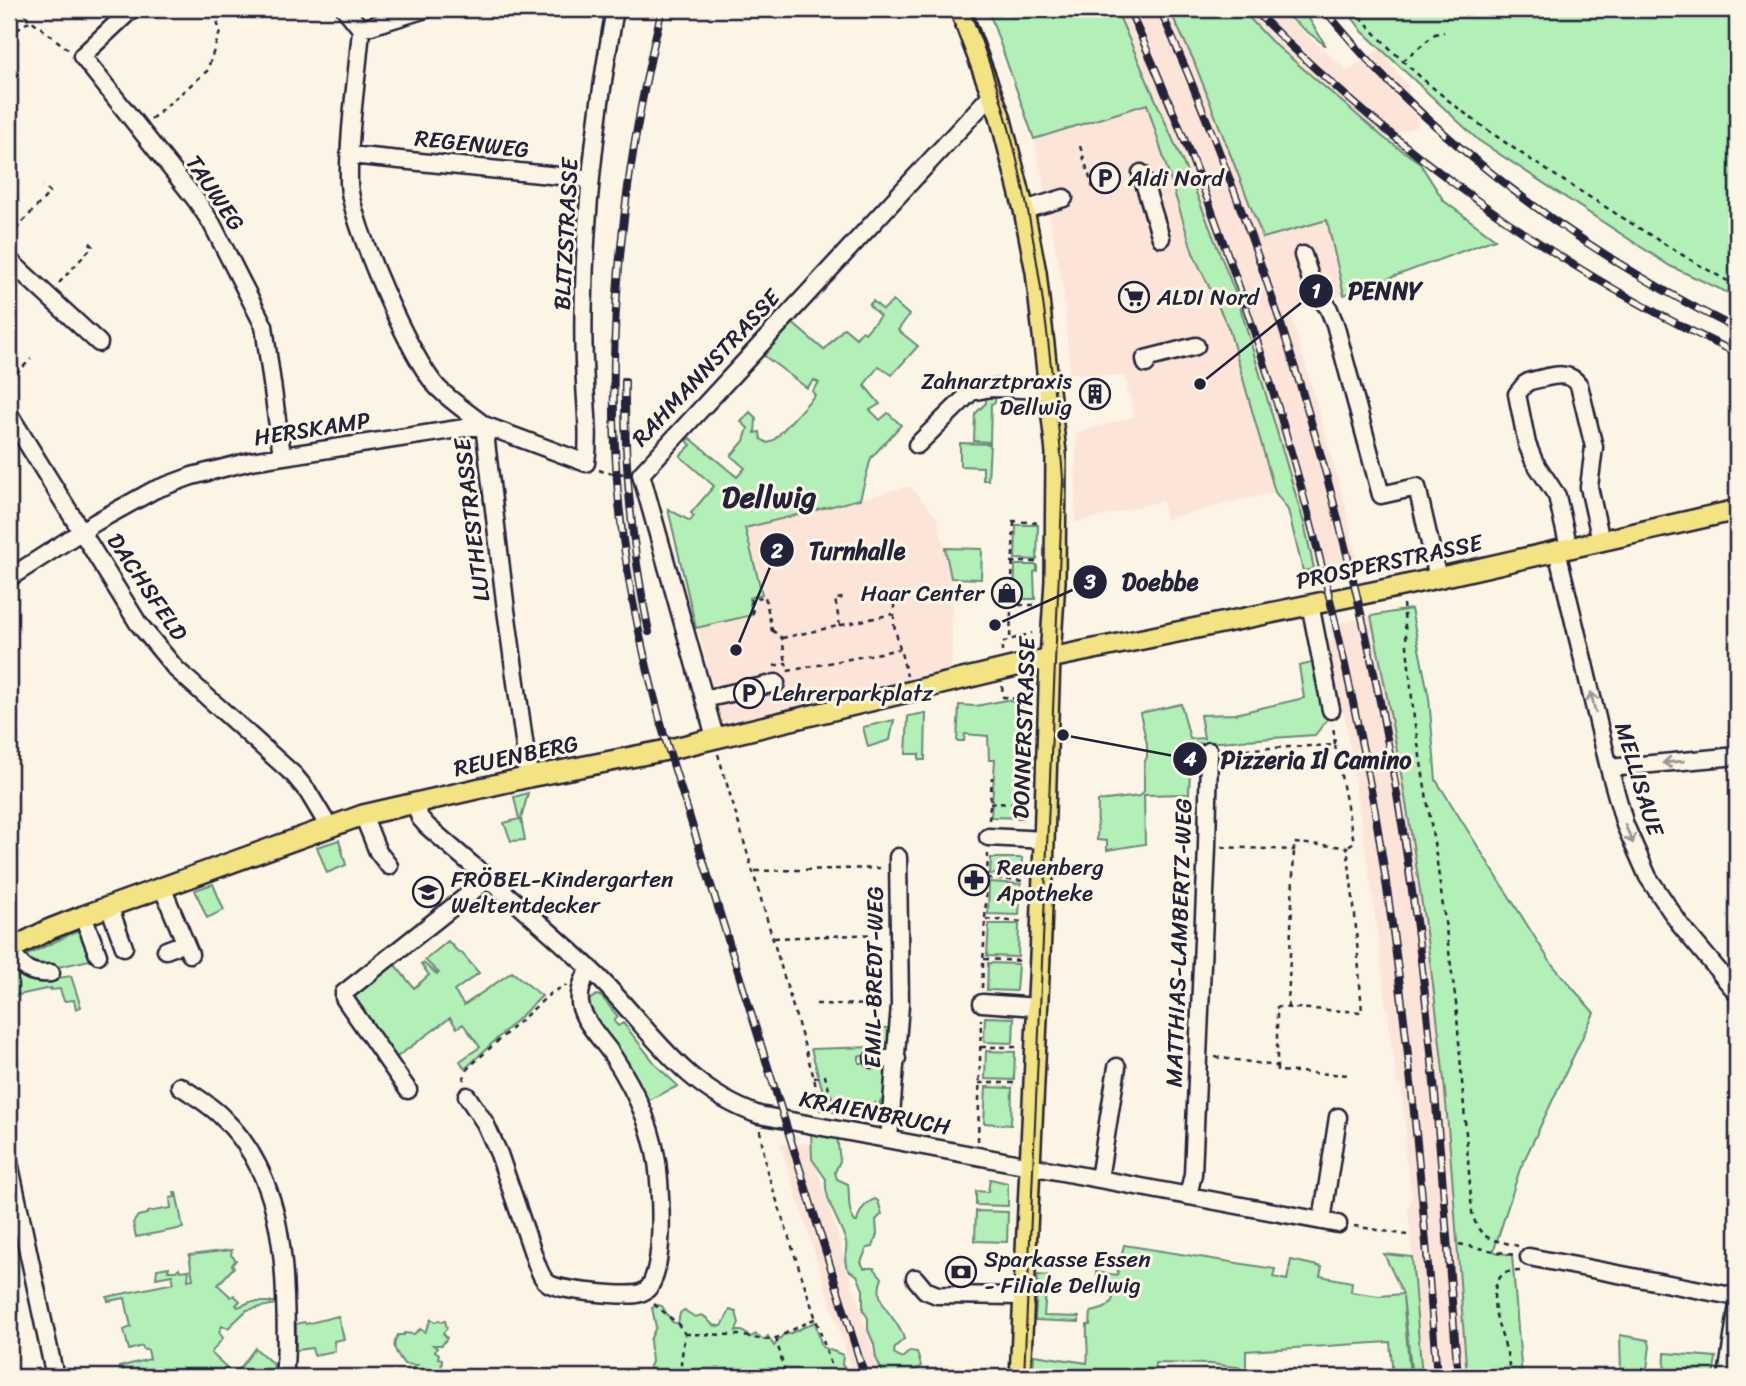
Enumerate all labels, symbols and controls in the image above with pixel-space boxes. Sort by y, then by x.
street label: REGENWEG [413,118,531,170]
street label: TAUWEG [174,146,256,240]
street label: BLITZSTRASSE [542,156,591,311]
place label: Aldi Nord [1127,158,1225,199]
parking icon: Aldi Nord [1088,161,1122,195]
callout: PENNY [1299,268,1435,313]
text: PENNY [1348,270,1424,312]
text: 1 [1311,272,1321,310]
place label: ALDI Nord [1156,277,1261,318]
street label: RAHMANNSTRASSE [621,278,792,457]
supermarket icon: ALDI Nord [1117,280,1151,314]
place label: Zahnarztpraxis Dellwig [921,361,1073,428]
building icon: Zahnarztpraxis Dellwig [1078,377,1112,411]
street label: HERSKAMP [251,399,374,458]
street label: LUTHESTRASSE [442,435,502,604]
district label: Dellwig [722,470,816,524]
street label: PROSPERSTRASSE [1292,522,1487,602]
street label: DACHSFELD [95,524,199,650]
callout: Turnhalle [760,528,919,573]
text: Turnhalle [809,530,906,572]
text: 2 [770,532,783,570]
callout: Doebbe [1073,559,1212,604]
text: Doebbe [1122,561,1199,603]
text: 3 [1083,563,1096,601]
place label: Haar Center [861,573,986,614]
shop icon: Haar Center [990,576,1024,610]
street label: DONNERSTRASSE [1000,635,1048,820]
place label: Lehrerparkplatz [772,673,934,714]
parking icon: Lehrerparkplatz [732,676,766,710]
one-way arrow [1586,691,1600,714]
street label: MELLISAUE [1602,717,1676,842]
street label: REUENBERG [450,723,582,789]
callout: Pizzeria Il Camino [1172,737,1426,782]
text: Pizzeria Il Camino [1221,739,1412,781]
text: 4 [1182,740,1197,778]
one-way arrow [1662,756,1685,769]
street label: MATTHIAS-LAMBERTZ-WEG [1153,797,1205,1088]
one-way arrow [1624,822,1637,844]
place label: Reuenberg Apotheke [996,847,1104,914]
place label: FRÖBEL-Kindergarten Weltentdecker [451,859,673,926]
pharmacy icon: Reuenberg Apotheke [957,863,991,897]
school or university icon: FRÖBEL-Kindergarten Weltentdecker [411,875,445,909]
street label: EMIL-BREDT-WEG [852,886,896,1068]
street label: KRAIENBRUCH [796,1078,955,1148]
place label: Sparkasse Essen - Filiale Dellwig [984,1239,1151,1306]
bank icon: Sparkasse Essen - Filiale Dellwig [944,1255,978,1289]

